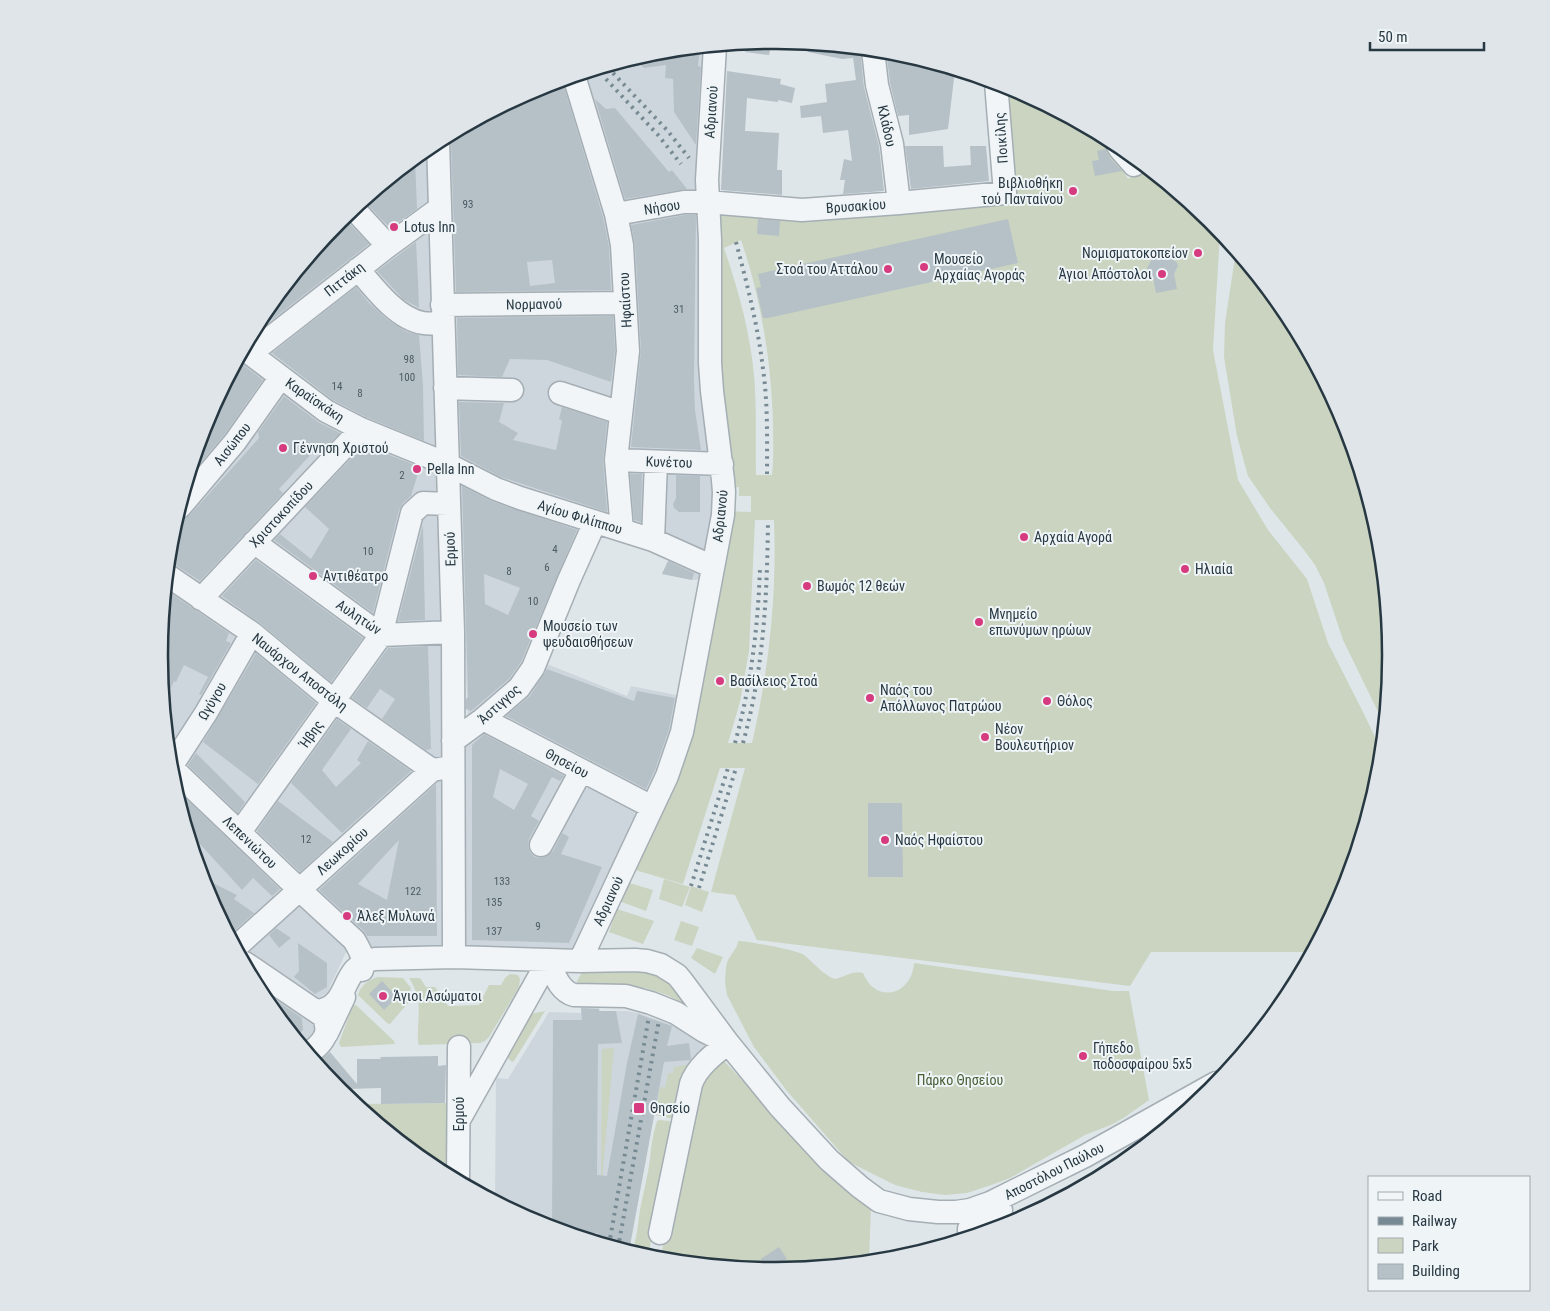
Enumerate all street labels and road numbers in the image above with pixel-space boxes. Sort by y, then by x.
street label: Αδριανού [701,85,721,139]
street label: Κλάδου [874,104,900,149]
street label: Ποικίλης [991,112,1011,164]
street label: Νήσου [643,196,681,218]
street label: Βρυσακίου [825,196,887,216]
street label: Πιττάκη [321,259,367,299]
street label: Ηφαίστου [616,272,635,328]
street label: Νορμανού [506,296,563,312]
street label: Καραϊσκάκη [283,375,347,425]
street label: Αισώπου [210,419,254,469]
street label: Κυνέτου [645,453,693,471]
street label: Χριστοκοπίδου [246,477,316,551]
street label: Αδριανού [709,489,731,543]
street label: Αγίου Φιλίππου [536,497,624,538]
street label: Ερμού [441,531,459,567]
street label: Αυλητών [333,596,385,638]
street label: Ναυάρχου Αποστόλη [249,630,351,714]
street label: Ωγύγου [195,679,230,723]
street label: Άστιγγος [475,681,523,727]
street label: Ήβης [295,717,326,752]
street label: Θησείου [543,745,592,781]
street label: Λεπενιώτου [220,812,280,872]
street label: Λεωκορίου [313,824,371,878]
street label: Αδριανού [590,874,626,928]
street label: Ερμού [451,1096,467,1131]
street label: Αποστόλου Παύλου [1002,1139,1107,1203]

